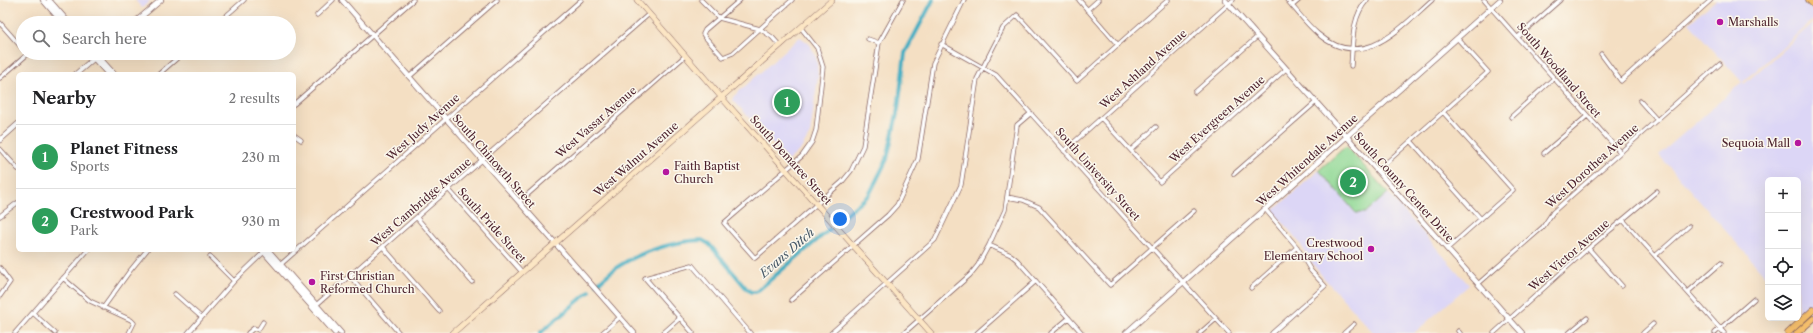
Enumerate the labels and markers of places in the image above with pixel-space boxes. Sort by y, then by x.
place label: Marshalls [1728,15,1778,29]
marker: Marshalls [1715,17,1725,27]
pin: 1 [774,87,800,117]
place label: Sequoia Mall [1722,136,1791,150]
marker: Sequoia Mall [1793,138,1803,148]
place label: Faith Baptist Church [674,159,740,186]
marker: Faith Baptist Church [661,167,671,177]
pin: 2 [1340,167,1366,197]
place label: Crestwood Elementary School [1264,236,1364,263]
marker: Crestwood Elementary School [1366,244,1376,254]
place label: First Christian Reformed Church [320,269,415,296]
marker: First Christian Reformed Church [307,277,317,287]

